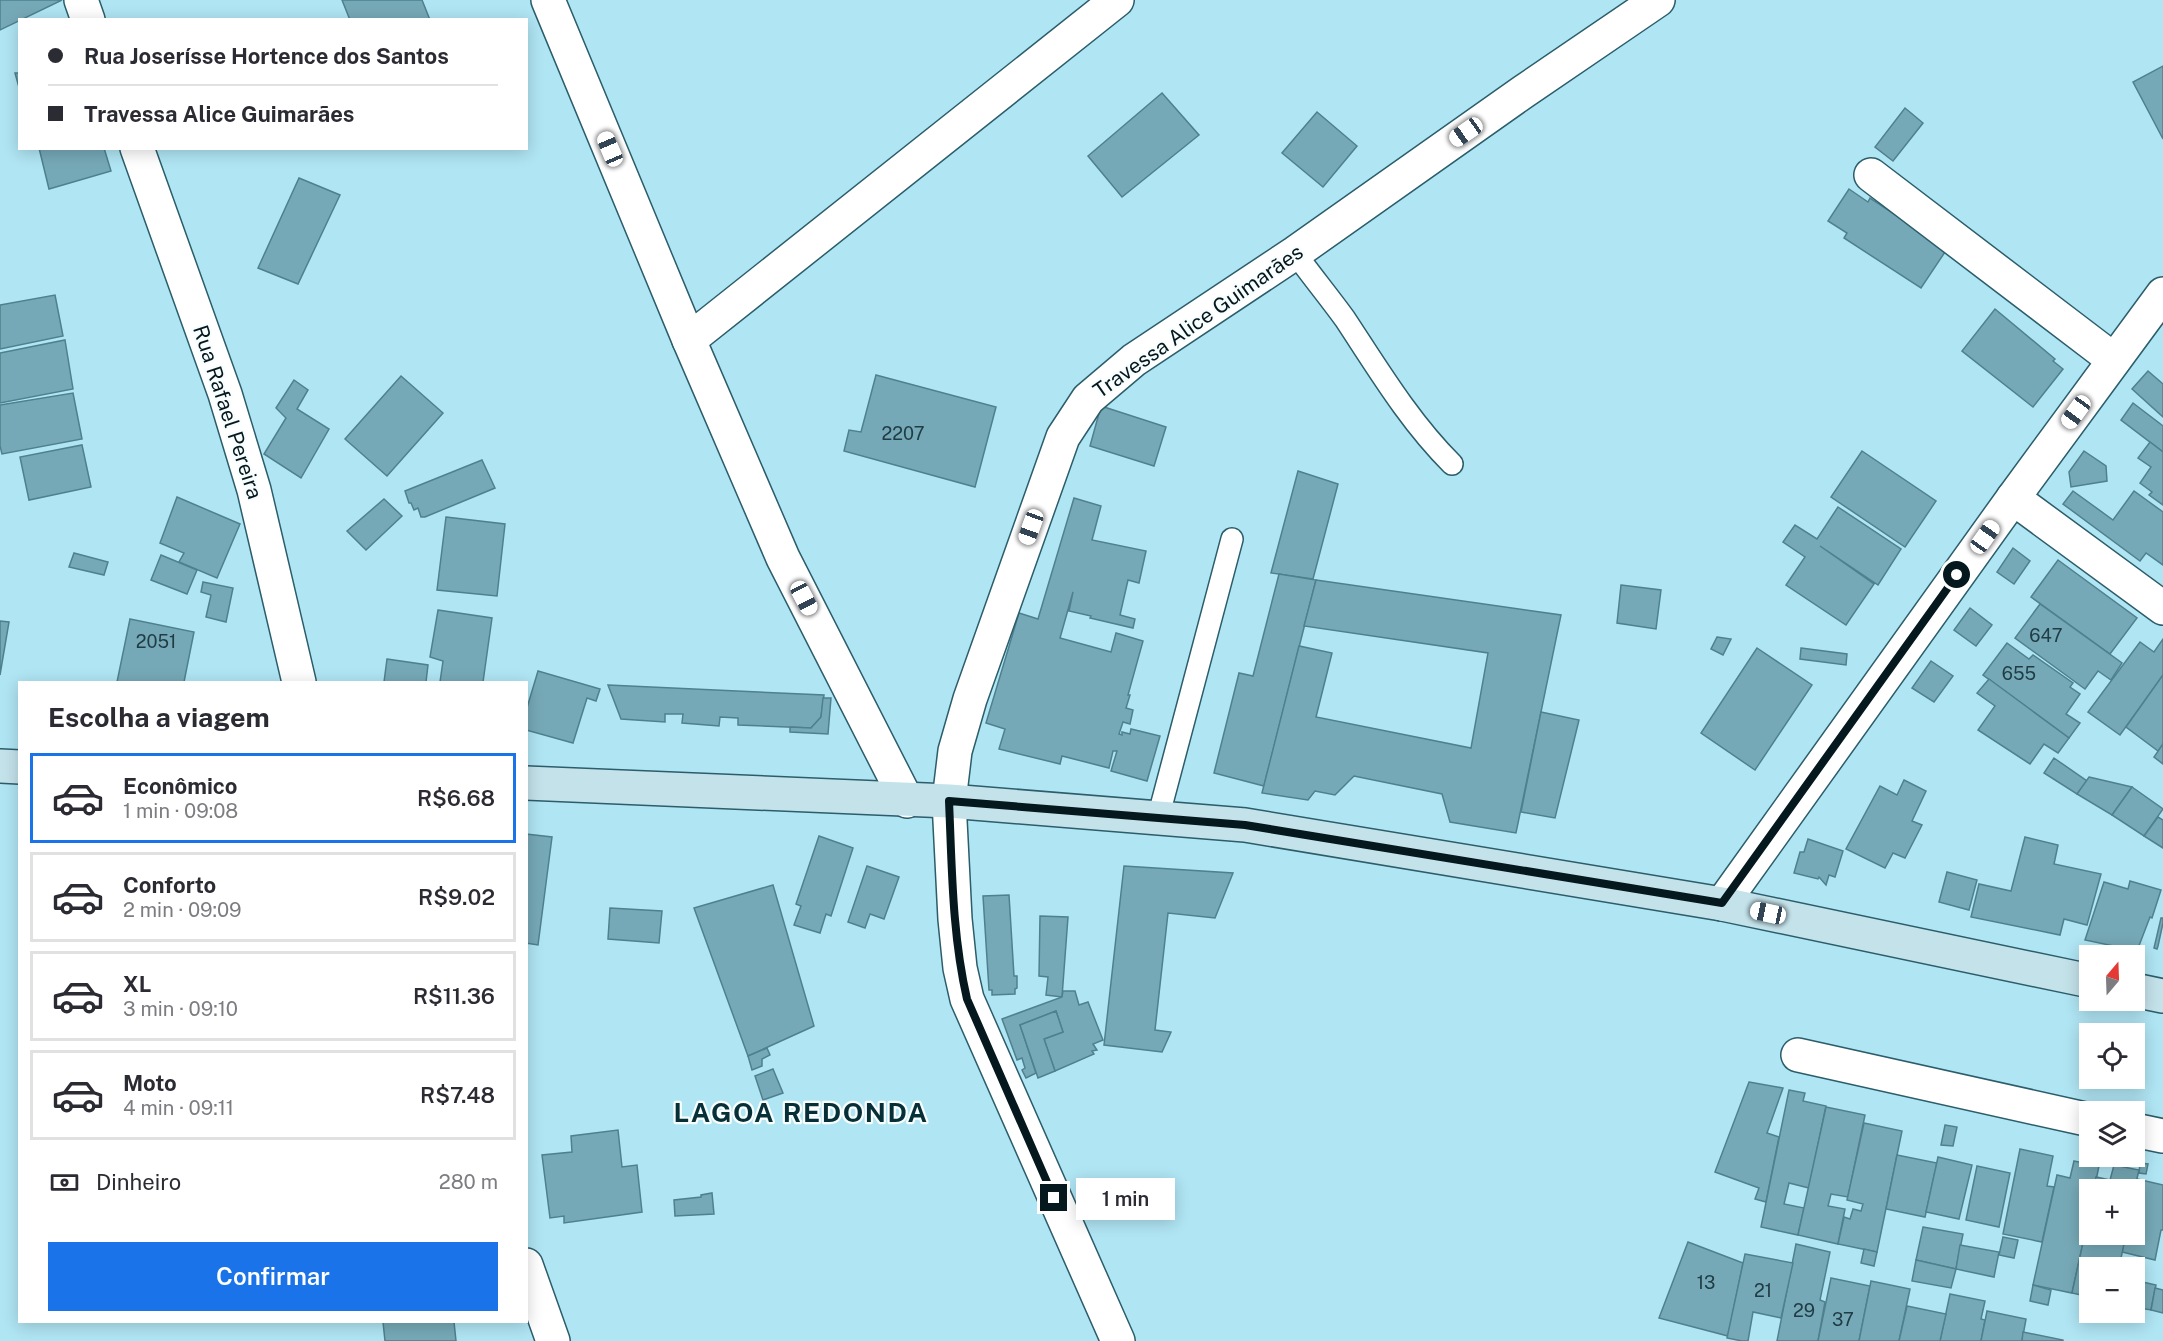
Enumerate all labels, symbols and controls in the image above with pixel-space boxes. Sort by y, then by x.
text: Rua Joserísse Hortence dos Santos [84,43,449,69]
text: Travessa Alice Guimarães [84,101,354,127]
car [1446,114,1486,150]
car [595,129,625,169]
street label: Travessa Alice Guimarães [1088,239,1308,403]
street label: Rua Rafael Pereira [188,322,268,502]
car [2058,392,2094,432]
house number: 2207 [882,423,924,444]
car [1016,507,1046,547]
car [1967,517,2003,557]
route start [1943,561,1970,588]
car [788,578,820,618]
house number: 647 [2029,625,2063,646]
house number: 2051 [136,631,176,652]
house number: 655 [2002,663,2036,684]
text: Escolha a viagem [48,701,270,733]
icon: car [51,771,105,825]
text: Econômico [123,773,238,799]
text: R$6.68 [417,785,495,811]
text: 1 min · 09:08 [123,799,238,823]
icon: car [51,870,105,924]
text: Conforto [123,872,216,898]
text: R$9.02 [418,884,495,910]
text: 2 min · 09:09 [123,898,242,922]
car [1749,900,1787,926]
north arrow [2079,945,2145,1011]
map controls [2079,945,2145,1323]
icon: car [51,969,105,1023]
text: XL [123,971,151,997]
text: R$11.36 [413,983,495,1009]
text: 3 min · 09:10 [123,997,238,1021]
button: locate [2079,1023,2145,1089]
icon: car [51,1068,105,1122]
text: Moto [123,1070,177,1096]
text: R$7.48 [420,1082,495,1108]
text: 4 min · 09:11 [123,1096,234,1120]
district label: LAGOA REDONDA [673,1096,929,1128]
button: layers [2079,1101,2145,1167]
icon: cash [48,1166,81,1199]
text: Dinheiro [96,1169,181,1195]
text: 280 m [439,1170,498,1194]
callout: 1 min [1075,1177,1174,1219]
button: + [2079,1179,2145,1245]
route end [1040,1184,1067,1211]
text: 1 min [1102,1187,1149,1211]
button: Confirmar [48,1242,498,1311]
button: − [2079,1257,2145,1323]
house number: 13 [1697,1272,1715,1293]
house number: 21 [1754,1280,1772,1301]
house number: 29 [1793,1300,1815,1321]
house number: 37 [1832,1309,1854,1330]

